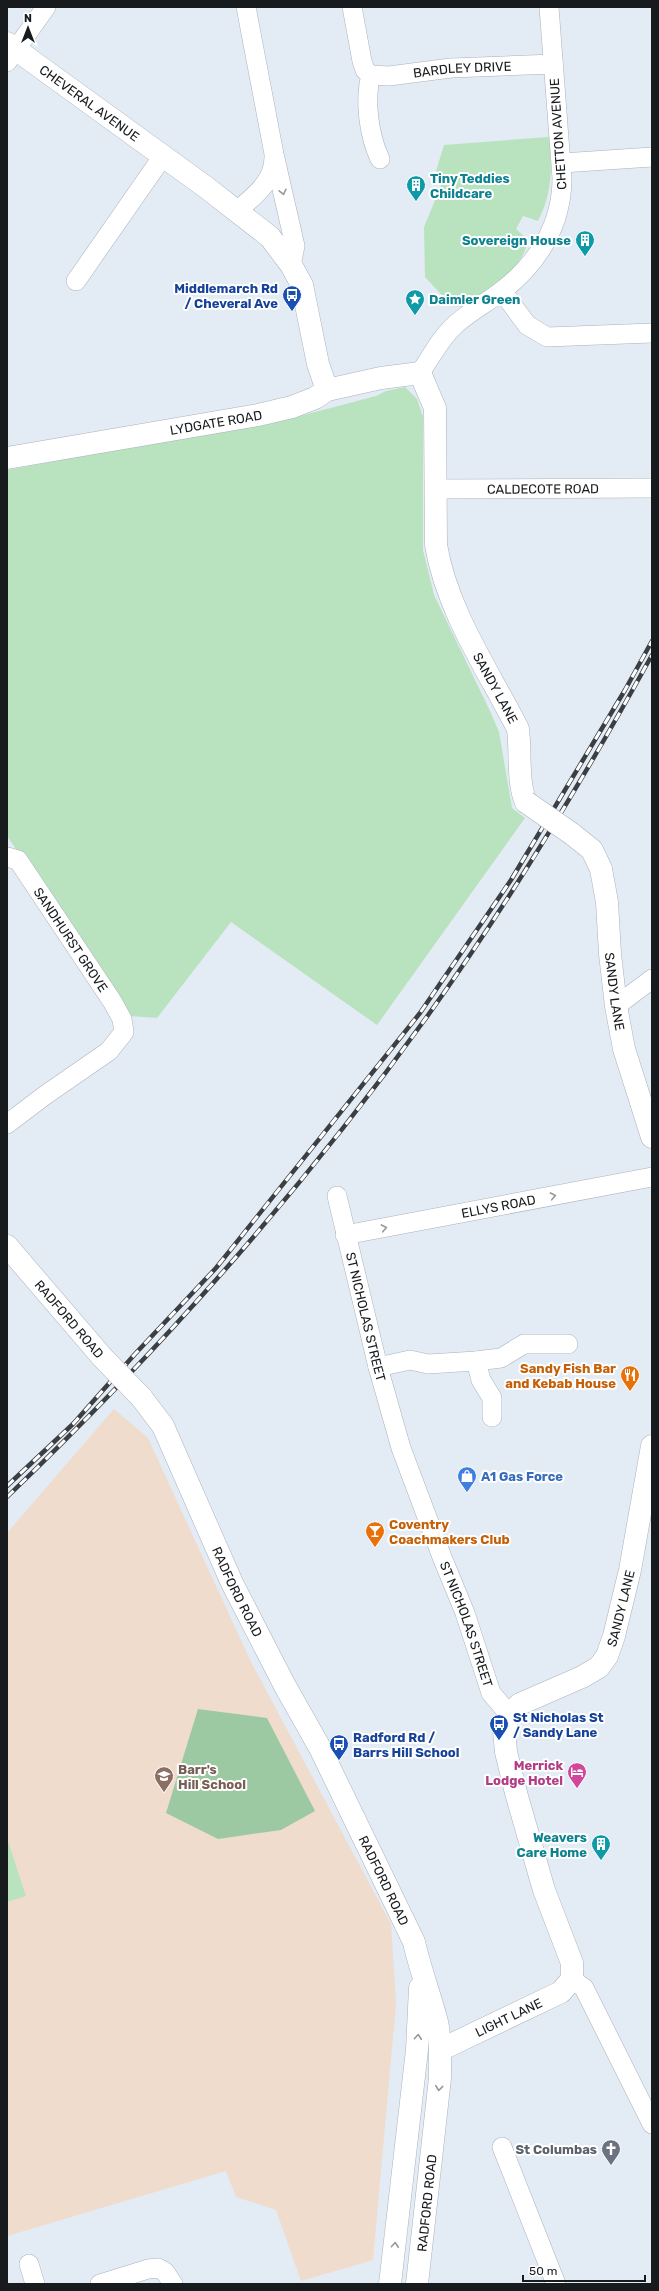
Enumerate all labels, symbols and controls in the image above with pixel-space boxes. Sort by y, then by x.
north arrow [8,8,48,48]
text: N [24,12,32,25]
street label: BARDLEY DRIVE [412,58,512,80]
street label: CHEVERAL AVENUE [37,62,143,144]
street label: CHETTON AVENUE [547,78,569,190]
place label: Tiny Teddies Childcare [430,171,510,201]
building icon: Tiny Teddies Childcare [405,174,427,202]
one-way arrow [278,189,286,195]
building icon: Sovereign House [574,229,596,257]
place label: Sovereign House [462,233,571,248]
place label: Middlemarch Rd / Cheveral Ave [174,281,278,311]
bus stop icon: Middlemarch Rd / Cheveral Ave [281,284,303,312]
place icon: Daimler Green [404,288,426,316]
place label: Daimler Green [429,292,520,307]
street label: LYDGATE ROAD [169,407,263,437]
street label: CALDECOTE ROAD [487,481,599,496]
street label: SANDY LANE [470,650,521,726]
street label: SANDHURST GROVE [31,884,111,995]
street label: SANDY LANE [602,952,628,1032]
street label: ELLYS ROAD [460,1192,537,1220]
one-way arrow [550,1193,556,1201]
one-way arrow [381,1225,387,1233]
street label: ST NICHOLAS STREET [343,1250,389,1383]
street label: RADFORD ROAD [32,1277,107,1361]
place label: Sandy Fish Bar and Kebab House [505,1361,616,1391]
restaurant icon: Sandy Fish Bar and Kebab House [619,1364,641,1392]
shop icon: A1 Gas Force [456,1465,478,1493]
place label: A1 Gas Force [481,1469,563,1484]
place label: Coventry Coachmakers Club [389,1517,510,1547]
bar icon: Coventry Coachmakers Club [364,1520,386,1548]
street label: RADFORD ROAD [209,1544,266,1639]
street label: ST NICHOLAS STREET [437,1559,496,1689]
street label: SANDY LANE [603,1568,637,1649]
place label: St Nicholas St / Sandy Lane [513,1710,604,1740]
bus stop icon: St Nicholas St / Sandy Lane [488,1713,510,1741]
place label: Radford Rd / Barrs Hill School [353,1730,460,1760]
bus stop icon: Radford Rd / Barrs Hill School [328,1733,350,1761]
place label: Merrick Lodge Hotel [485,1758,563,1788]
hotel icon: Merrick Lodge Hotel [566,1761,588,1789]
place label: Barr's Hill School [178,1762,246,1792]
school or university icon: Barr's Hill School [153,1765,175,1793]
place label: Weavers Care Home [517,1830,587,1860]
street label: RADFORD ROAD [356,1833,412,1928]
building icon: Weavers Care Home [590,1833,612,1861]
street label: LIGHT LANE [473,1995,545,2040]
one-way arrow [413,2034,422,2040]
one-way arrow [435,2085,444,2091]
church icon: St Columbas [600,2138,622,2166]
place label: St Columbas [515,2142,597,2157]
street label: RADFORD ROAD [414,2153,440,2253]
one-way arrow [390,2242,399,2248]
scale bar [523,2257,645,2283]
text: 50 m [529,2264,557,2278]

